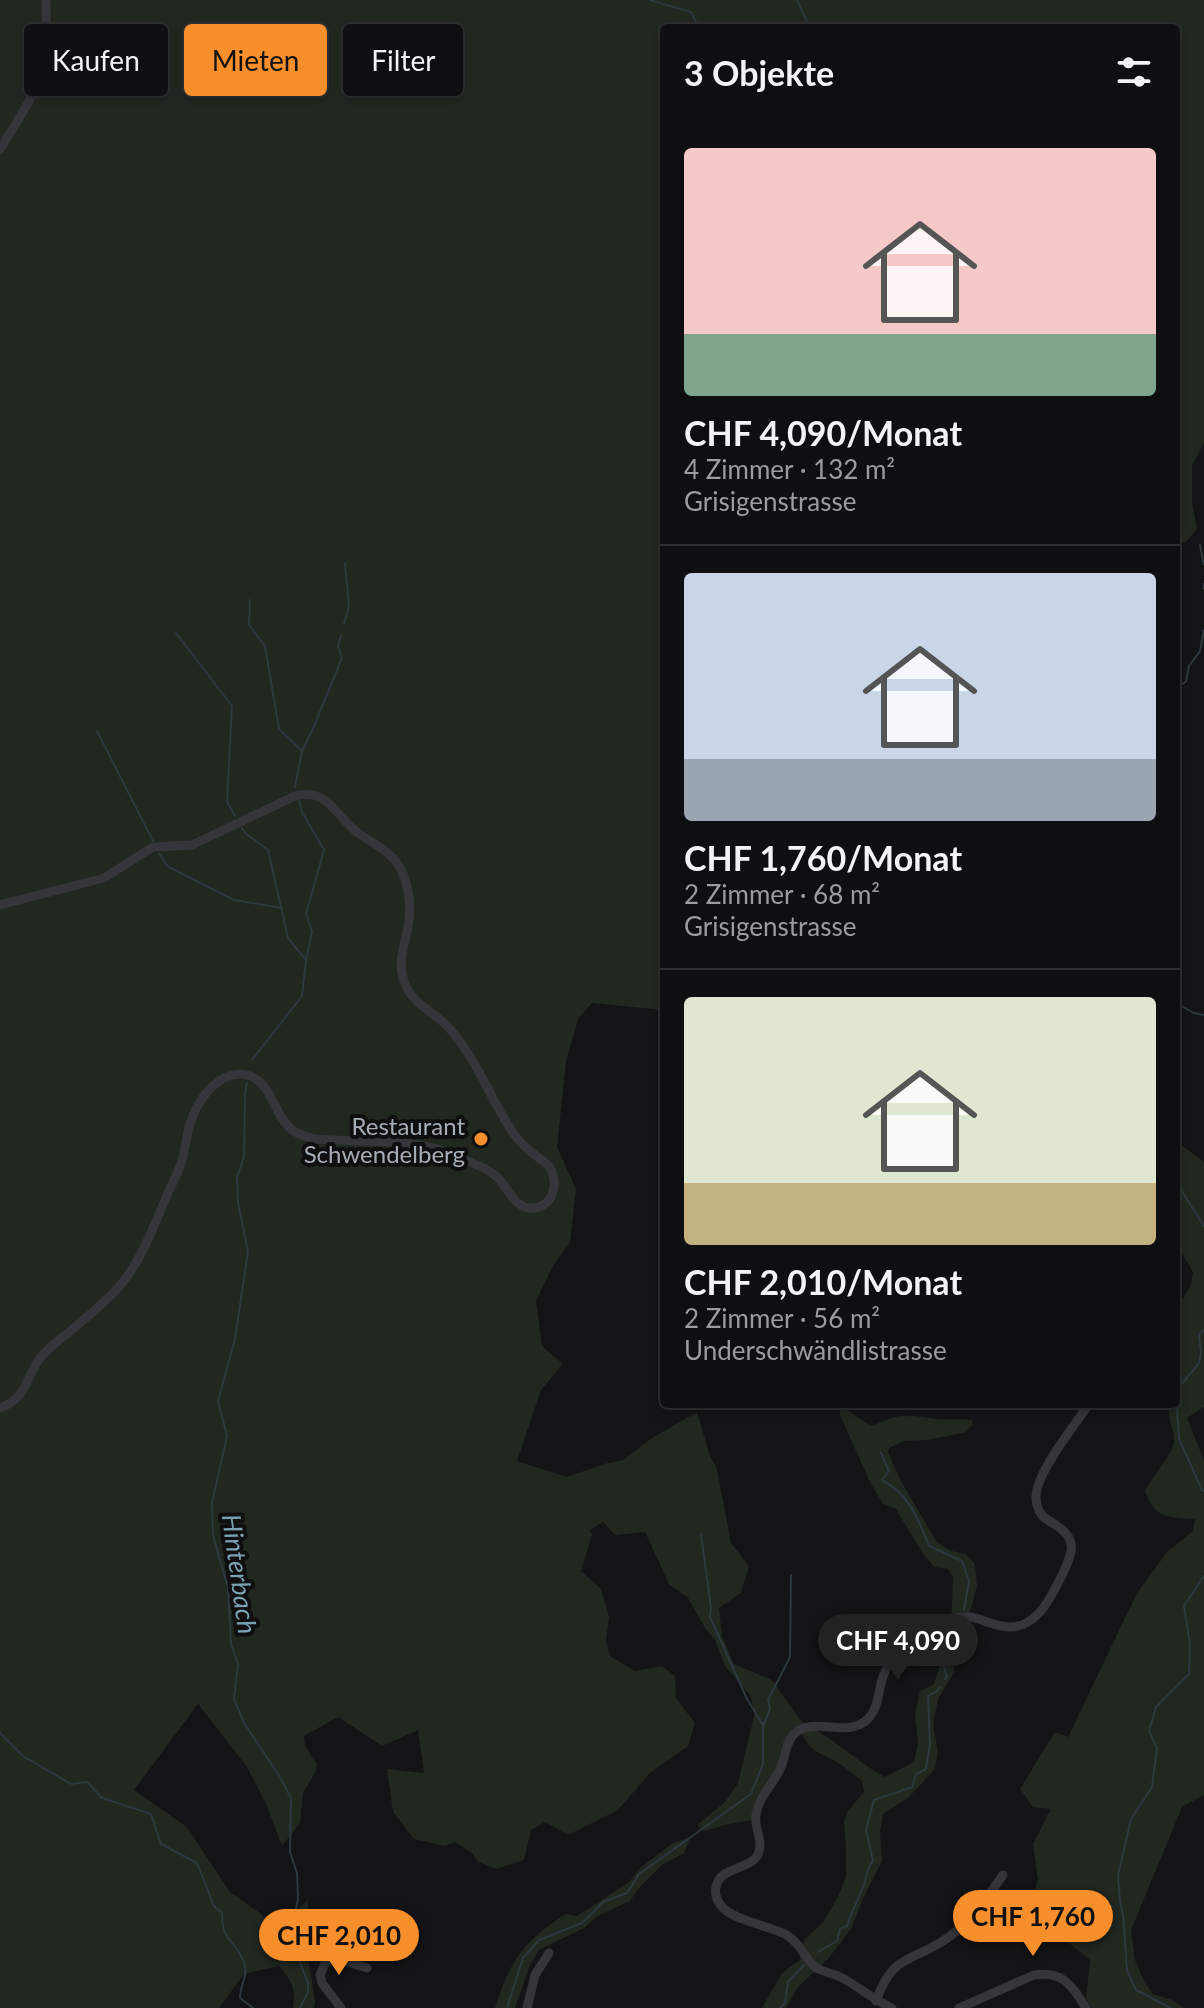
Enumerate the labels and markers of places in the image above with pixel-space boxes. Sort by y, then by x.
place label: Restaurant Schwendelberg [304,1111,465,1168]
marker: Restaurant Schwendelberg [472,1130,490,1148]
pin: CHF 4,090 [806,1614,990,1682]
pin: CHF 1,760 [941,1890,1125,1958]
pin: CHF 2,010 [247,1909,431,1977]

